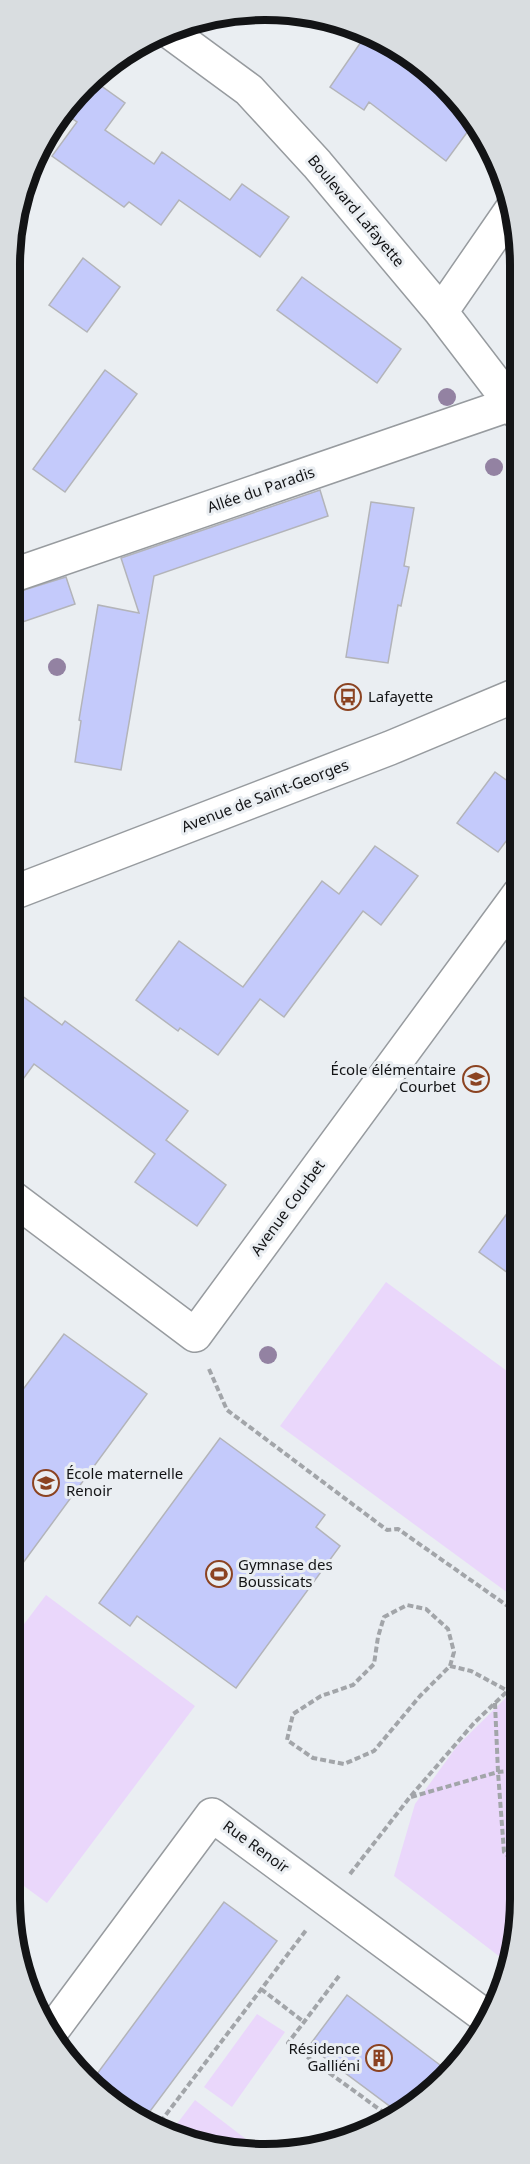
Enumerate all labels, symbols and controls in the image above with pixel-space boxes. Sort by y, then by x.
street label: Boulevard Lafayette [304,150,410,271]
street label: Allée du Paradis [204,461,317,517]
bus stop icon: Lafayette [333,682,363,712]
place label: Lafayette [368,686,433,706]
street label: Avenue de Saint-Georges [178,754,351,836]
place label: École élémentaire Courbet [331,1059,457,1096]
school or university icon: École élémentaire Courbet [461,1064,491,1094]
street label: Avenue Courbet [246,1155,329,1259]
place label: École maternelle Renoir [66,1463,183,1500]
school or university icon: École maternelle Renoir [31,1468,61,1498]
place label: Gymnase des Boussicats [238,1554,333,1591]
sports icon: Gymnase des Boussicats [204,1559,234,1589]
street label: Rue Renoir [219,1815,294,1877]
place label: Résidence Galliéni [289,2038,360,2075]
building icon: Résidence Galliéni [364,2043,394,2073]

